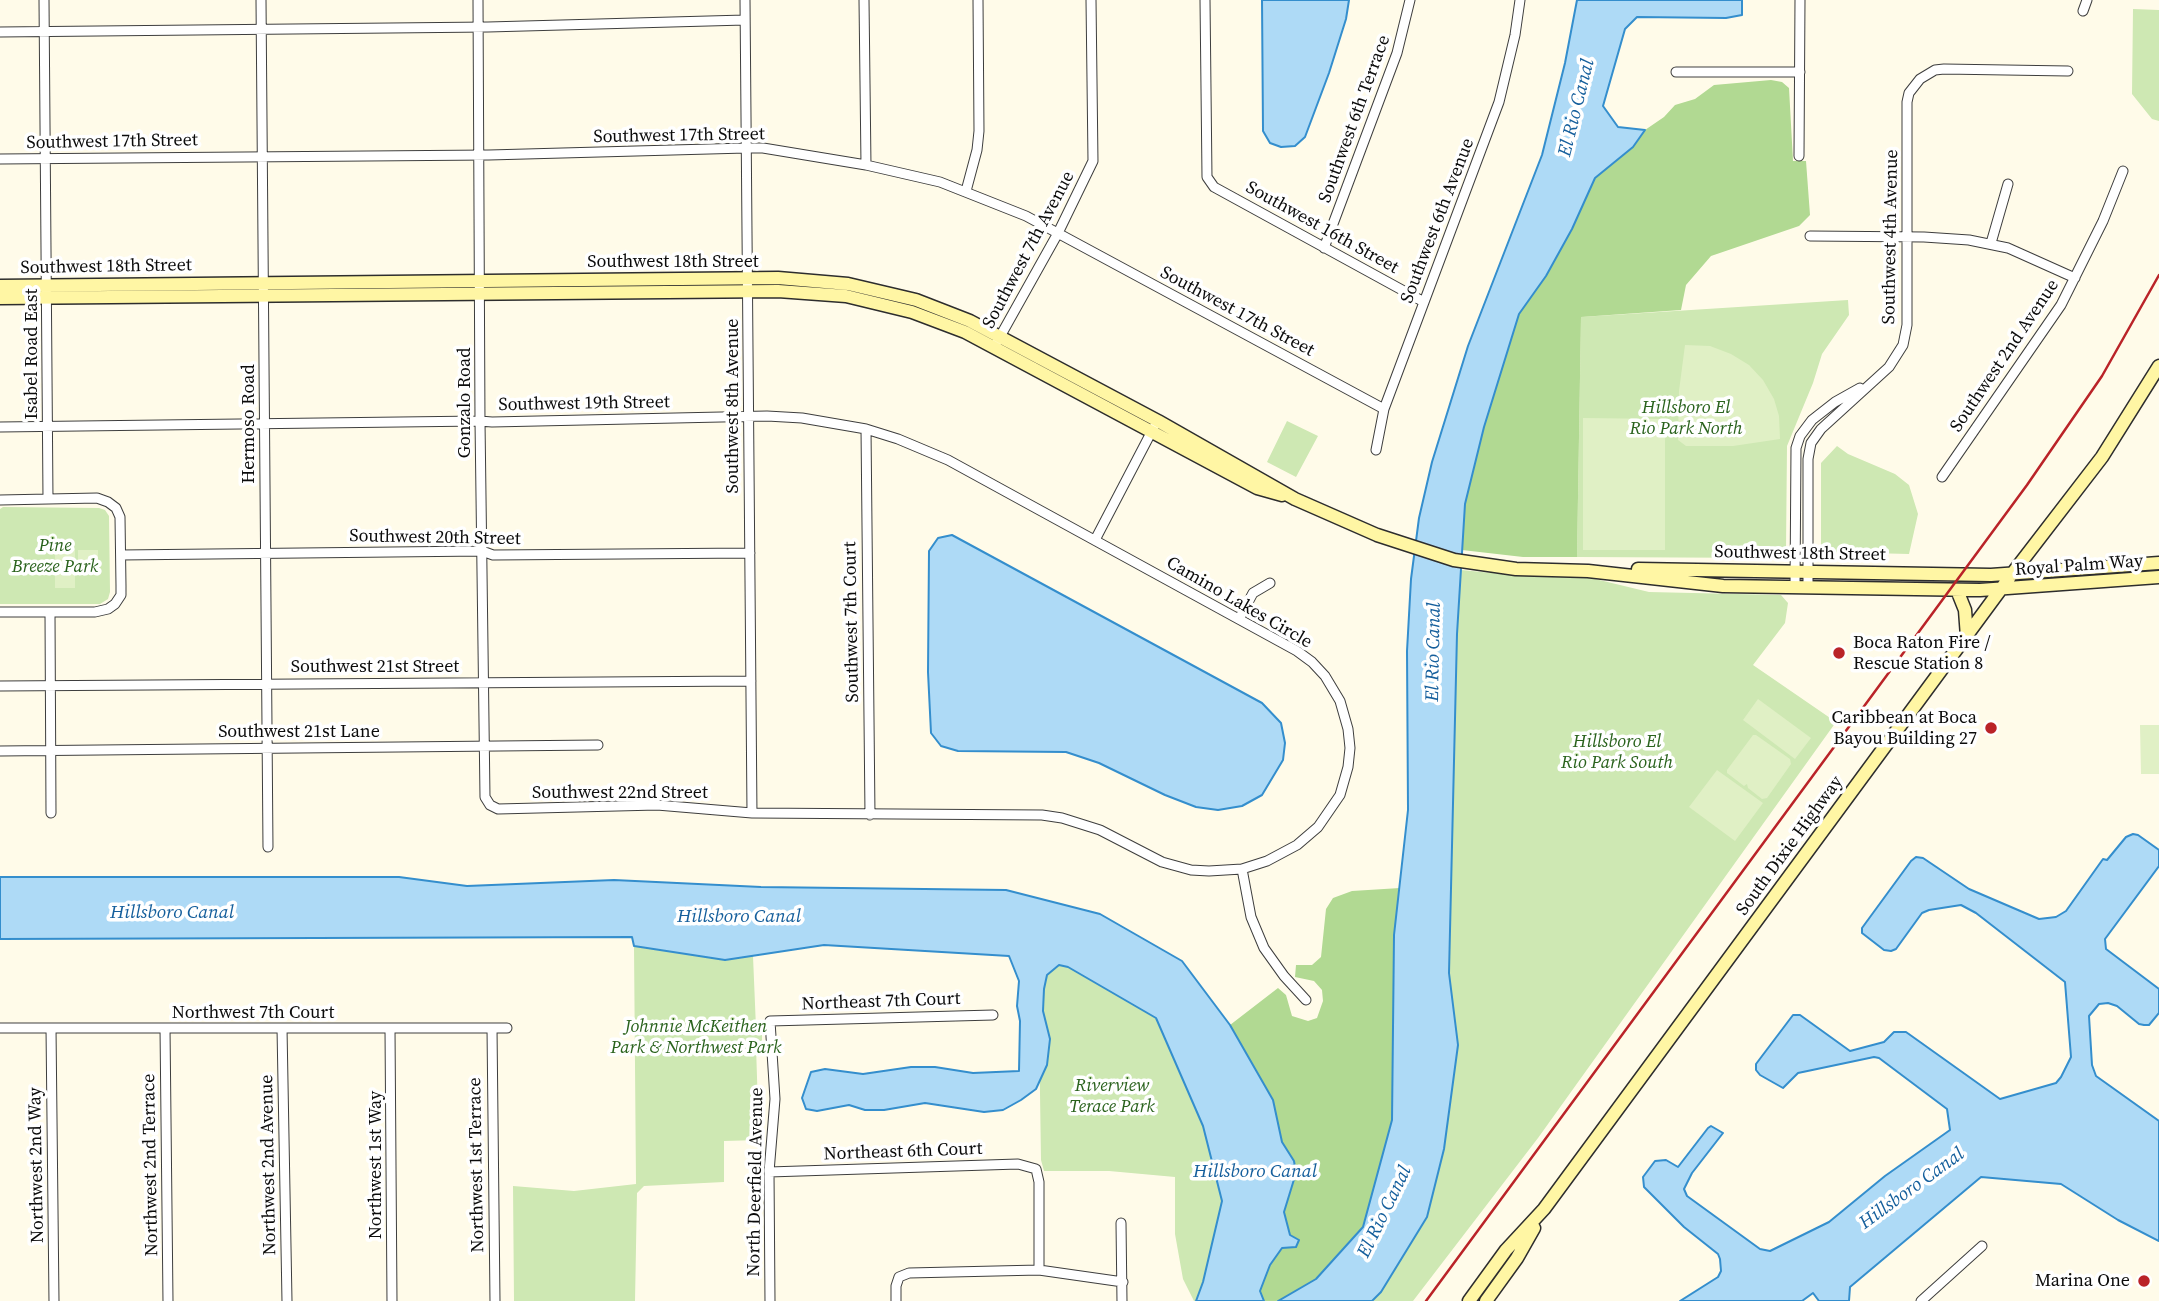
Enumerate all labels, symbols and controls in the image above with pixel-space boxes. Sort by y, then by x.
street label: Southwest 6th Terrace [1315,32,1395,206]
water label: El Rio Canal [1554,57,1600,159]
street label: Southwest 17th Street [593,124,765,148]
street label: Southwest 17th Street [26,130,198,154]
street label: Southwest 6th Avenue [1397,135,1479,307]
street label: Southwest 4th Avenue [1879,149,1903,325]
street label: Southwest 7th Avenue [978,168,1080,332]
street label: Southwest 16th Street [1242,177,1402,279]
street label: Southwest 18th Street [587,251,759,273]
street label: Southwest 18th Street [20,255,192,279]
street label: Southwest 17th Street [1156,262,1318,362]
street label: Southwest 2nd Avenue [1946,276,2064,436]
street label: Isabel Road East [21,289,43,419]
street label: Southwest 8th Avenue [722,319,744,493]
street label: Gonzalo Road [454,348,476,458]
street label: Hermoso Road [238,364,260,484]
street label: Southwest 19th Street [498,392,670,416]
park label: Hillsboro El Rio Park North [1629,397,1743,440]
street label: Southwest 20th Street [349,526,521,550]
park label: Pine Breeze Park [12,535,98,578]
street label: Southwest 7th Court [840,541,864,703]
street label: Southwest 18th Street [1714,542,1886,566]
street label: Royal Palm Way [2014,551,2144,581]
street label: Camino Lakes Circle [1162,552,1316,654]
water label: El Rio Canal [1422,602,1446,702]
place label: Boca Raton Fire / Rescue Station 8 [1853,632,1990,674]
marker: Boca Raton Fire / Rescue Station 8 [1831,645,1847,661]
street label: Southwest 21st Street [291,656,459,678]
place label: Caribbean at Boca Bayou Building 27 [1831,707,1977,750]
marker: Caribbean at Boca Bayou Building 27 [1983,720,1999,736]
street label: Southwest 21st Lane [218,721,380,743]
park label: Hillsboro El Rio Park South [1561,731,1673,774]
street label: South Dixie Highway [1732,772,1848,920]
street label: Southwest 22nd Street [532,782,708,804]
water label: Hillsboro Canal [110,902,234,924]
water label: Hillsboro Canal [677,906,801,928]
street label: Northeast 7th Court [801,988,961,1016]
street label: Northwest 7th Court [172,1002,334,1024]
park label: Johnnie McKeithen Park & Northwest Park [610,1016,782,1058]
street label: Northwest 2nd Terrace [139,1073,163,1257]
street label: Northwest 2nd Avenue [257,1074,281,1256]
park label: Riverview Terace Park [1069,1075,1155,1118]
street label: Northwest 1st Terrace [465,1077,489,1253]
street label: Northwest 2nd Way [25,1087,49,1243]
street label: North Deerfield Avenue [744,1087,768,1277]
street label: Northwest 1st Way [365,1091,387,1239]
street label: Northeast 6th Court [823,1138,983,1166]
water label: Hillsboro Canal [1855,1143,1969,1235]
water label: Hillsboro Canal [1193,1161,1317,1183]
water label: El Rio Canal [1353,1162,1417,1262]
place label: Marina One [2035,1270,2130,1292]
marker: Marina One [2136,1273,2152,1289]

